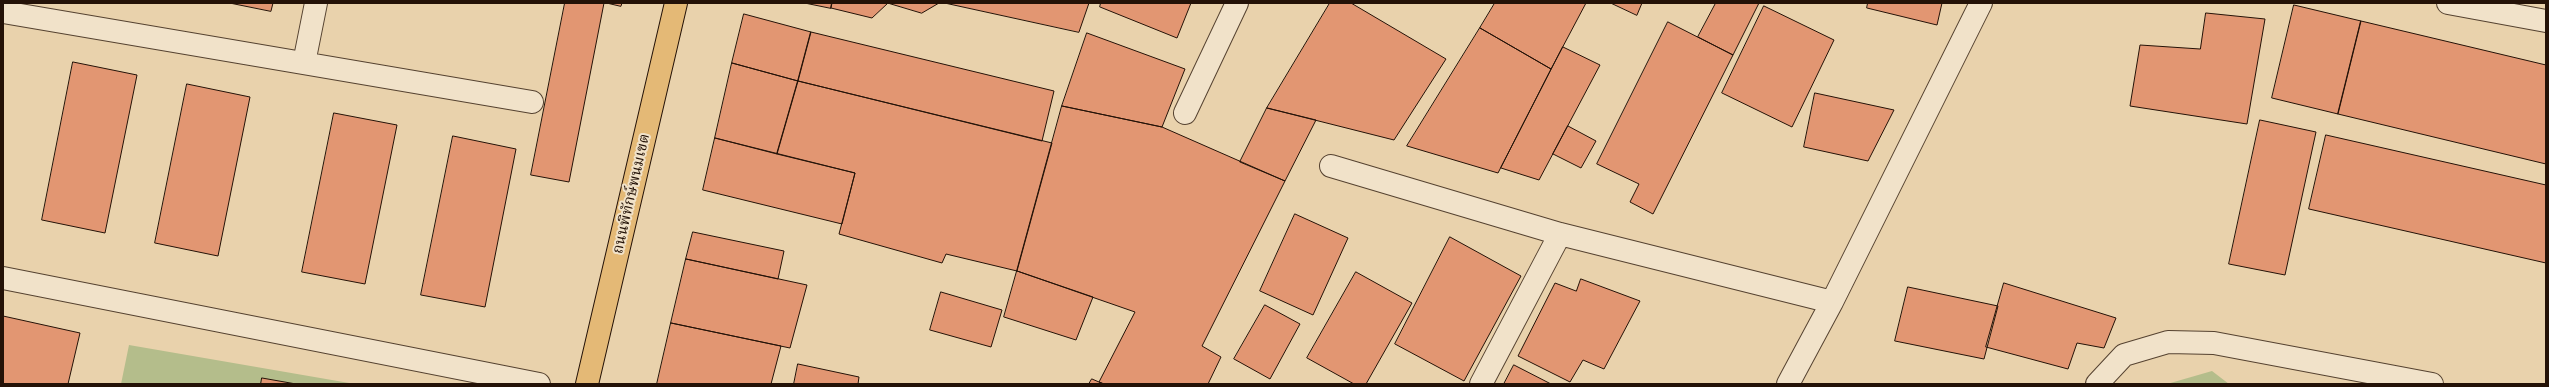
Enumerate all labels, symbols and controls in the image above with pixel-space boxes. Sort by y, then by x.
street label: ถนนพิทักษ์พนมเขต [609,132,655,256]

